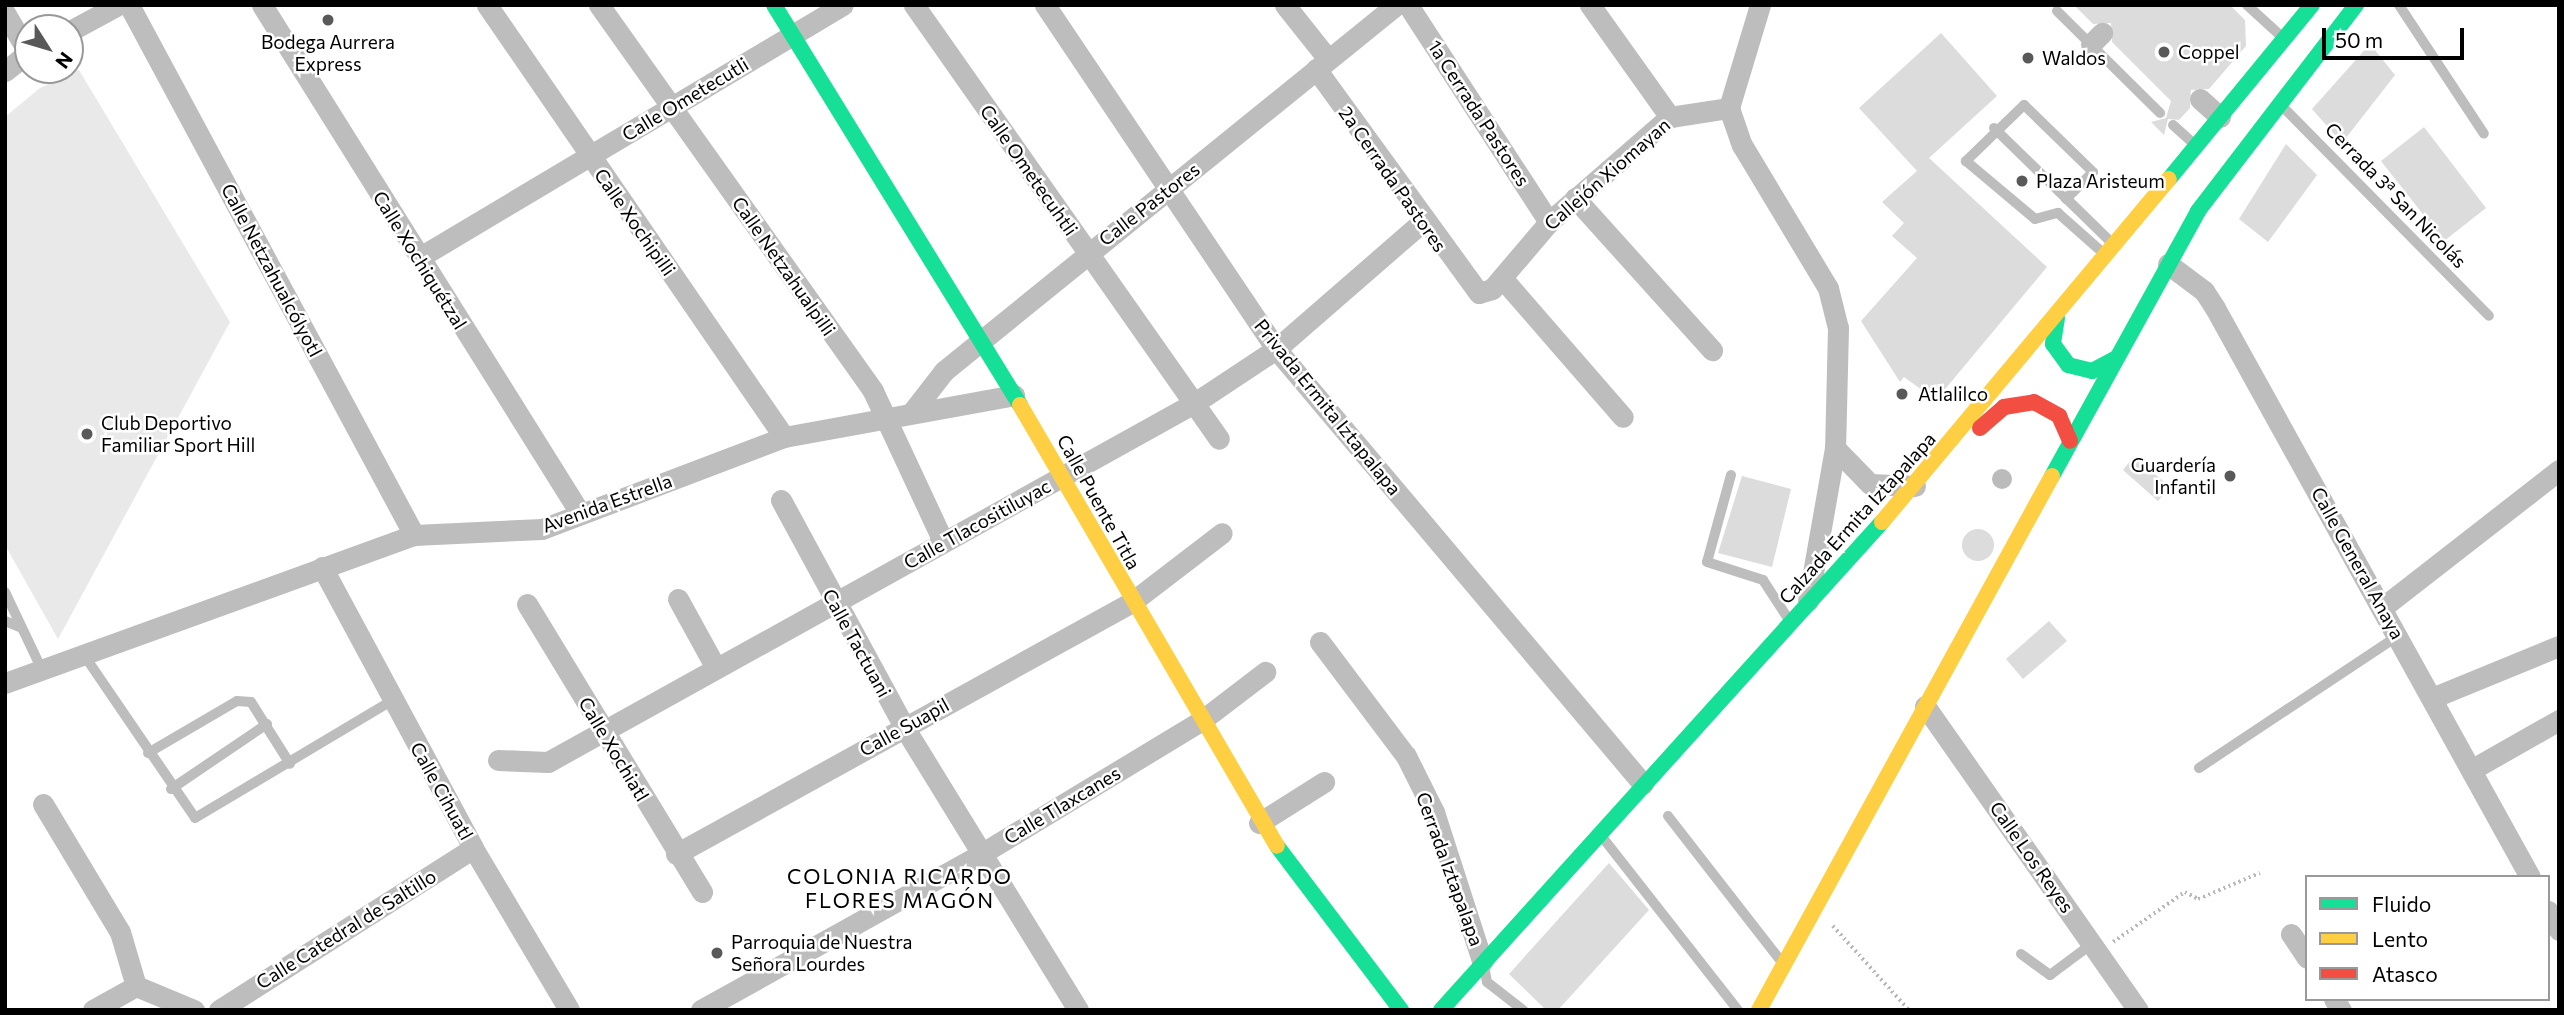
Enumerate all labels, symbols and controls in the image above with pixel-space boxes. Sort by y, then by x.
marker: Bodega Aurrera Express [320,12,336,28]
north arrow [14,14,84,84]
scale bar [2326,14,2468,58]
text: 50 m [2335,27,2383,52]
place label: Bodega Aurrera Express [261,31,395,75]
street label: 1a Cerrada Pastores [1423,36,1535,190]
place label: Coppel [2178,41,2240,63]
marker: Coppel [2156,44,2172,60]
place label: Waldos [2042,47,2106,69]
text: N [51,48,78,73]
marker: Waldos [2020,50,2036,66]
street label: Calle Ometecutli [618,52,752,146]
street label: Calle Ometecuhtli [975,100,1083,240]
street label: 2a Cerrada Pastores [1334,102,1452,256]
street label: Callejón Xiomayan [1539,113,1675,235]
street label: Cerrada 3ª San Nicolás [2321,118,2471,272]
street label: Calle Pastores [1094,158,1204,250]
street label: Calle Xochipilli [590,164,680,280]
place label: Plaza Aristeum [2036,170,2165,192]
marker: Plaza Aristeum [2014,173,2030,189]
street label: Calle Netzahualcólyotl [217,180,327,360]
street label: Calle Xochiquétzal [368,187,472,333]
street label: Calle Netzahualpilli [727,192,841,340]
street label: Privada Ermita Iztapalapa [1250,314,1406,500]
place label: Atlalilco [1918,383,1988,405]
marker: Atlalilco [1892,384,1912,404]
place label: Club Deportivo Familiar Sport Hill [101,412,255,456]
marker: Club Deportivo Familiar Sport Hill [79,426,95,442]
street label: Calzada Ermita Iztapalapa [1774,428,1940,608]
street label: Calle Puente Titla [1053,431,1145,573]
place label: Guardería Infantil [2131,454,2216,498]
marker: Guardería Infantil [2222,468,2238,484]
street label: Avenida Estrella [539,469,675,537]
street label: Calle Tlacositiluyac [900,474,1054,574]
street label: Calle General Anaya [2307,483,2409,643]
street label: Calle Tactuani [818,585,896,701]
street label: Calle Xochiatl [574,693,654,805]
street label: Calle Suapil [855,693,953,761]
street label: Calle Cihuatl [406,738,478,844]
street label: Calle Tlaxcanes [1000,761,1124,849]
street label: Cerrada Iztapalapa [1412,789,1488,949]
street label: Calle Los Reyes [1985,797,2079,917]
district label: COLONIA RICARDO FLORES MAGÓN [789,863,1011,913]
street label: Calle Catedral de Saltillo [252,864,440,994]
legend [2305,875,2550,1001]
text: Fluido [2372,891,2431,916]
text: Lento [2372,926,2428,951]
place label: Parroquia de Nuestra Señora Lourdes [731,931,913,975]
marker: Parroquia de Nuestra Señora Lourdes [709,945,725,961]
text: Atasco [2372,961,2438,986]

